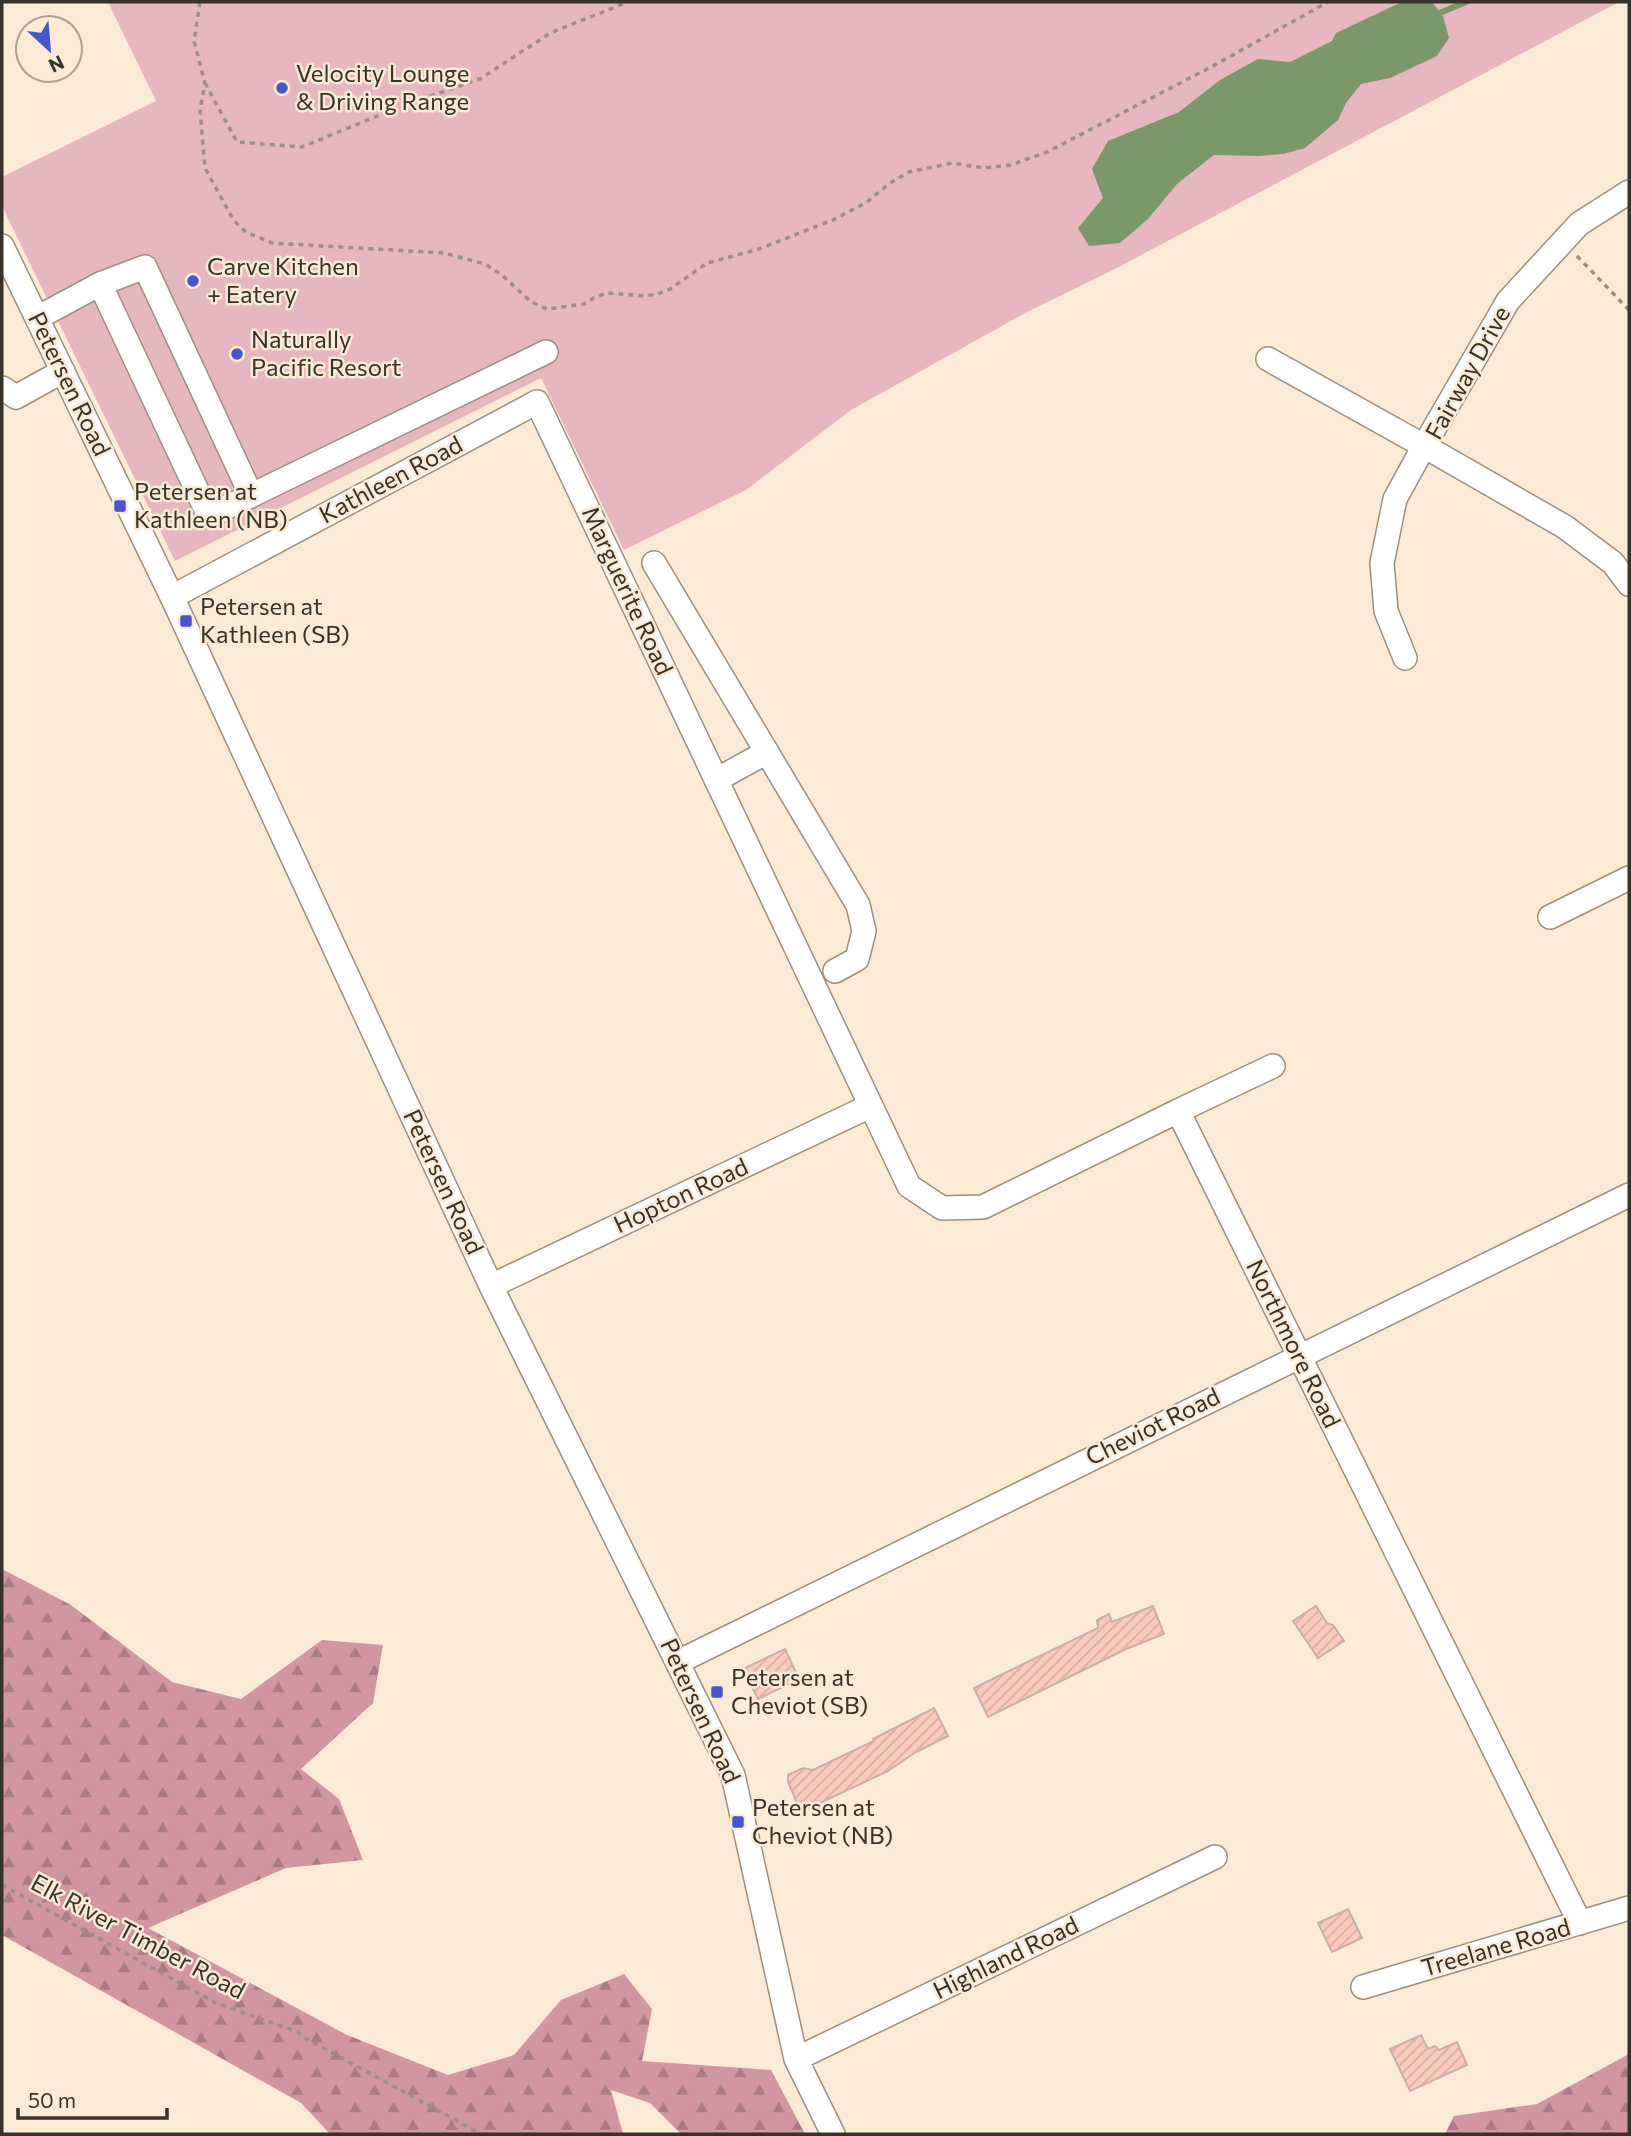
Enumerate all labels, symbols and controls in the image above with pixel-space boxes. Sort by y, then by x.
north arrow [14,14,84,84]
text: N [45,51,68,78]
place label: Velocity Lounge & Driving Range [296,58,469,115]
marker: Velocity Lounge & Driving Range [274,80,290,96]
place label: Carve Kitchen + Eatery [207,251,359,308]
marker: Carve Kitchen + Eatery [185,273,201,289]
street label: Fairway Drive [1418,301,1515,444]
street label: Petersen Road [23,307,118,460]
place label: Naturally Pacific Resort [251,324,402,381]
marker: Naturally Pacific Resort [229,346,245,362]
street label: Kathleen Road [314,429,467,529]
place label: Petersen at Kathleen (NB) [134,476,288,533]
marker: Petersen at Kathleen (NB) [112,498,128,514]
street label: Marguerite Road [577,501,680,679]
place label: Petersen at Kathleen (SB) [200,591,350,648]
marker: Petersen at Kathleen (SB) [178,613,194,629]
street label: Petersen Road [398,1104,491,1258]
street label: Hopton Road [609,1151,752,1238]
street label: Northmore Road [1241,1255,1348,1432]
street label: Cheviot Road [1081,1381,1224,1471]
street label: Petersen Road [655,1633,748,1787]
place label: Petersen at Cheviot (SB) [731,1662,868,1719]
marker: Petersen at Cheviot (SB) [709,1684,725,1700]
place label: Petersen at Cheviot (NB) [752,1792,893,1849]
marker: Petersen at Cheviot (NB) [730,1814,746,1830]
street label: Elk River Timber Road [27,1867,251,2004]
street label: Highland Road [928,1909,1083,2004]
street label: Treelane Road [1418,1911,1573,1982]
scale bar [18,2076,166,2120]
text: 50 m [28,2087,76,2112]

